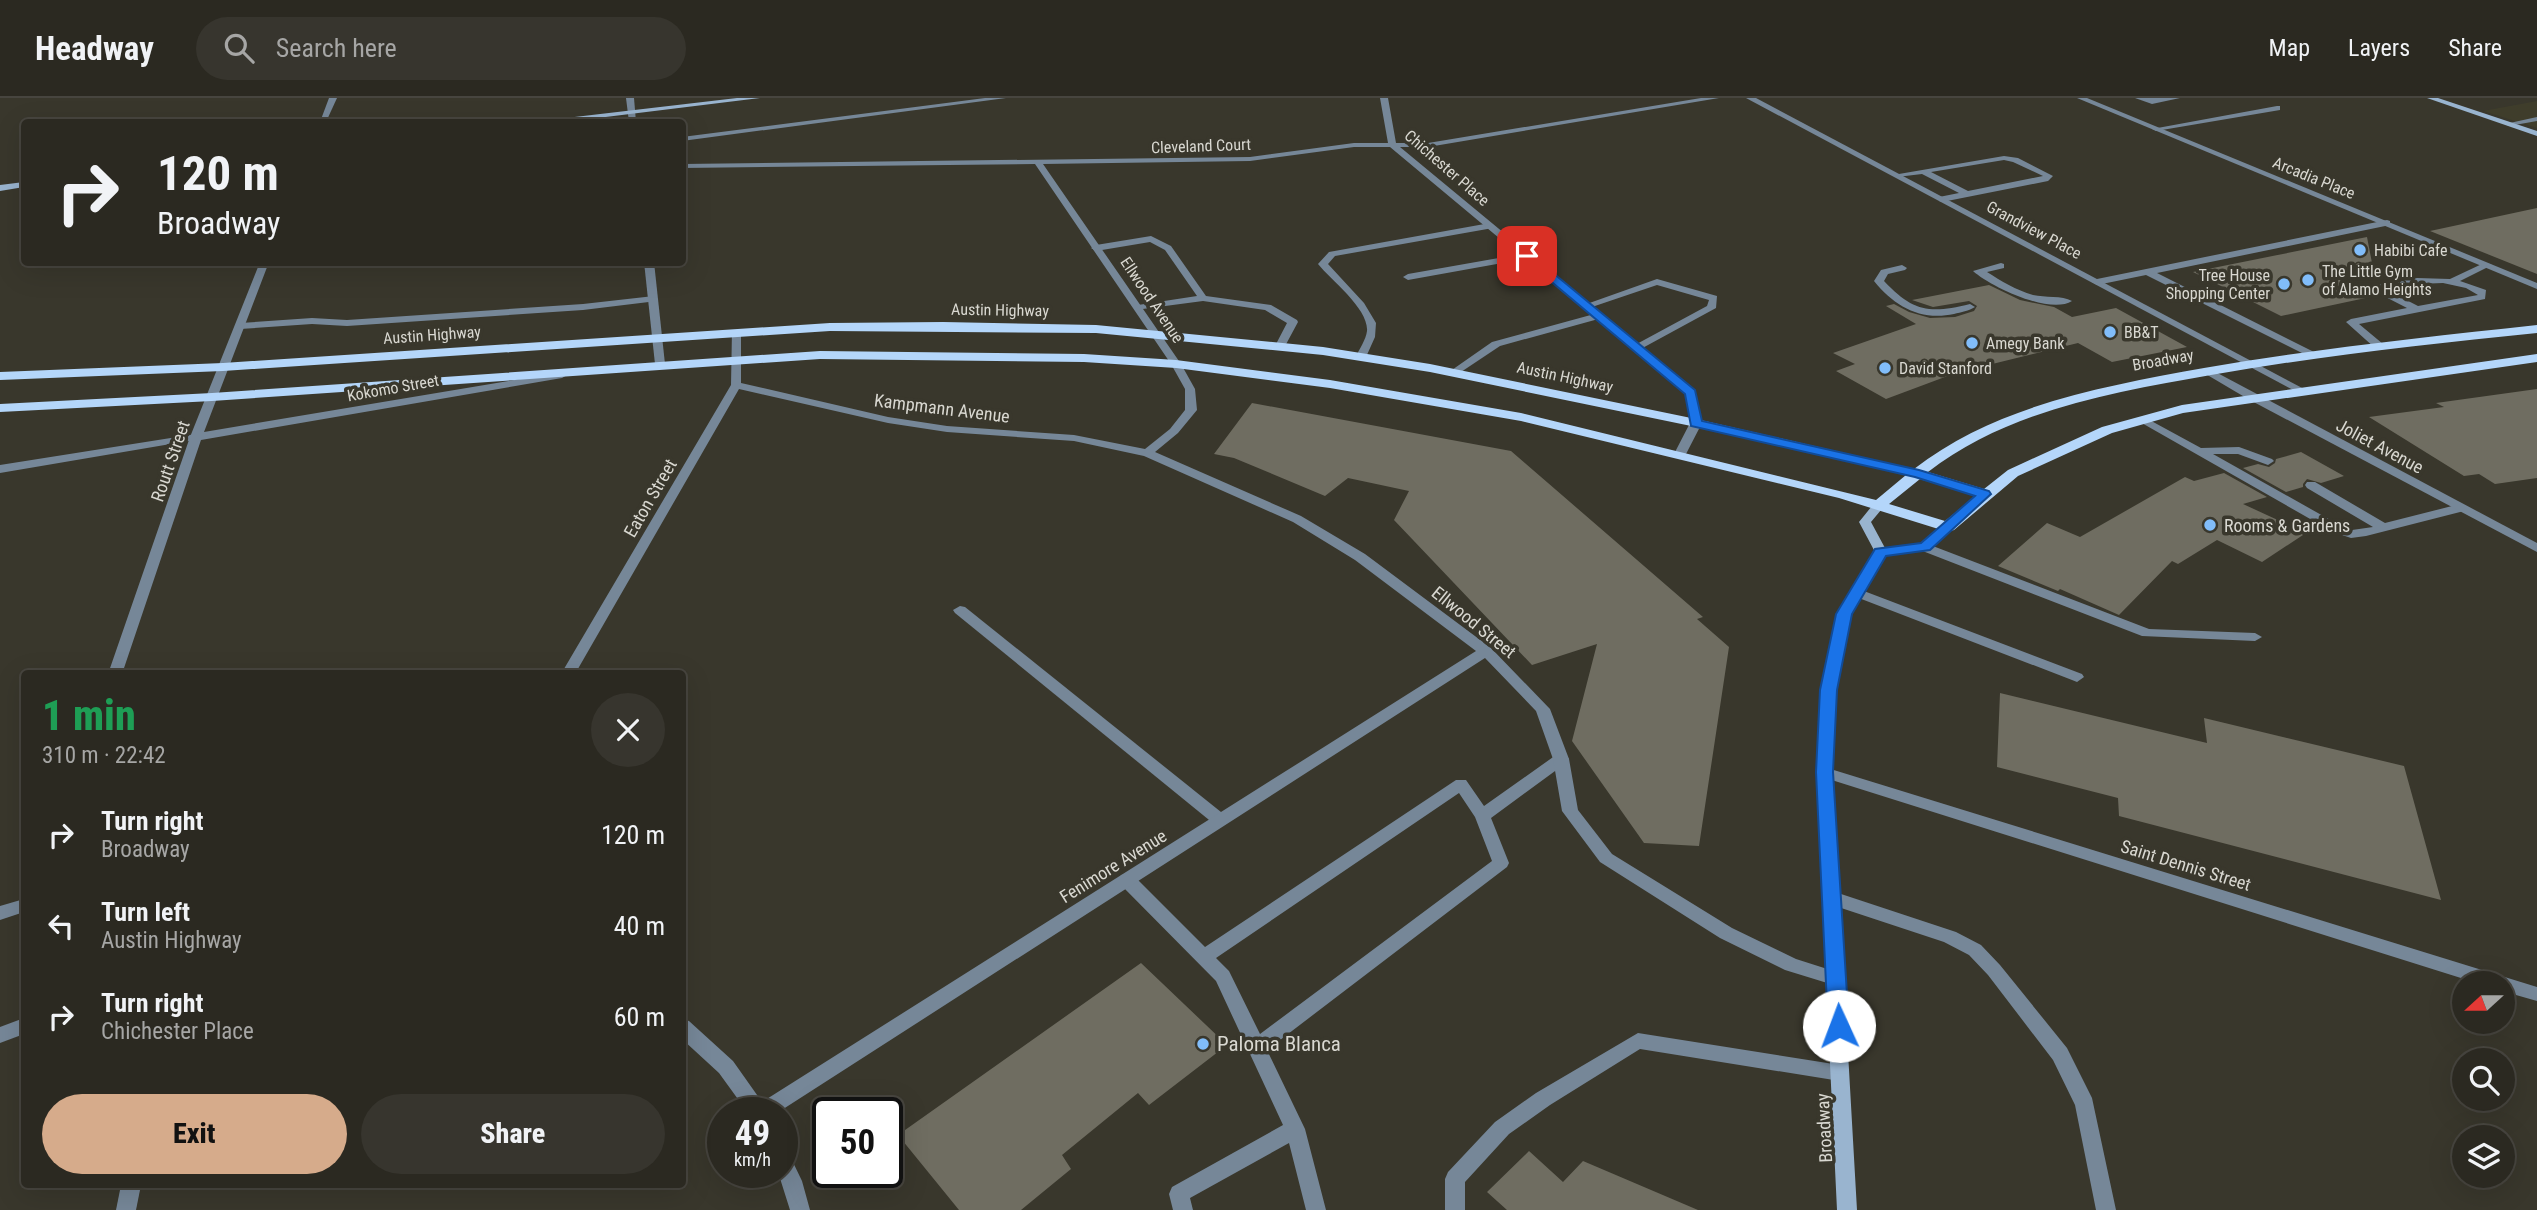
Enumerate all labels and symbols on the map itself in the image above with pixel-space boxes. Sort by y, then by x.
street label: Chichester Place [1401,126,1493,210]
street label: Cleveland Court [1151,135,1252,157]
street label: Arcadia Place [2270,153,2358,203]
street label: Grandview Place [1983,197,2085,263]
pin [1497,226,1557,286]
place label: Habibi Cafe [2374,241,2448,260]
marker: Habibi Cafe [2352,242,2368,258]
street label: Ellwood Avenue [1116,253,1188,347]
place label: The Little Gym of Alamo Heights [2322,262,2432,299]
place label: Tree House Shopping Center [2166,266,2270,303]
marker: The Little Gym of Alamo Heights [2300,272,2316,288]
marker: Tree House Shopping Center [2276,276,2292,292]
street label: Austin Highway [951,300,1049,320]
street label: Austin Highway [383,322,482,348]
place label: BB&T [2124,323,2159,342]
marker: BB&T [2102,324,2118,340]
place label: Amegy Bank [1986,334,2065,353]
marker: Amegy Bank [1964,335,1980,351]
street label: Broadway [2131,345,2195,375]
street label: Austin Highway [1515,358,1615,397]
place label: David Stanford [1899,359,1992,378]
marker: David Stanford [1877,360,1893,376]
street label: Kokomo Street [346,371,441,405]
street label: Kampmann Avenue [873,389,1011,427]
street label: Joliet Avenue [2333,414,2427,478]
street label: Routt Street [146,418,194,504]
street label: Eaton Street [619,455,681,541]
place label: Rooms & Gardens [2224,515,2350,536]
marker: Rooms & Gardens [2202,517,2218,533]
street label: Ellwood Street [1428,582,1520,662]
street label: Fenimore Avenue [1056,825,1170,907]
street label: Saint Dennis Street [2118,835,2254,895]
north arrow [2452,971,2515,1034]
position arrow [1802,989,1876,1063]
place label: Paloma Blanca [1217,1032,1341,1056]
marker: Paloma Blanca [1195,1036,1211,1052]
street label: Broadway [1812,1092,1836,1163]
speed limit sign: 50 [812,1097,903,1188]

